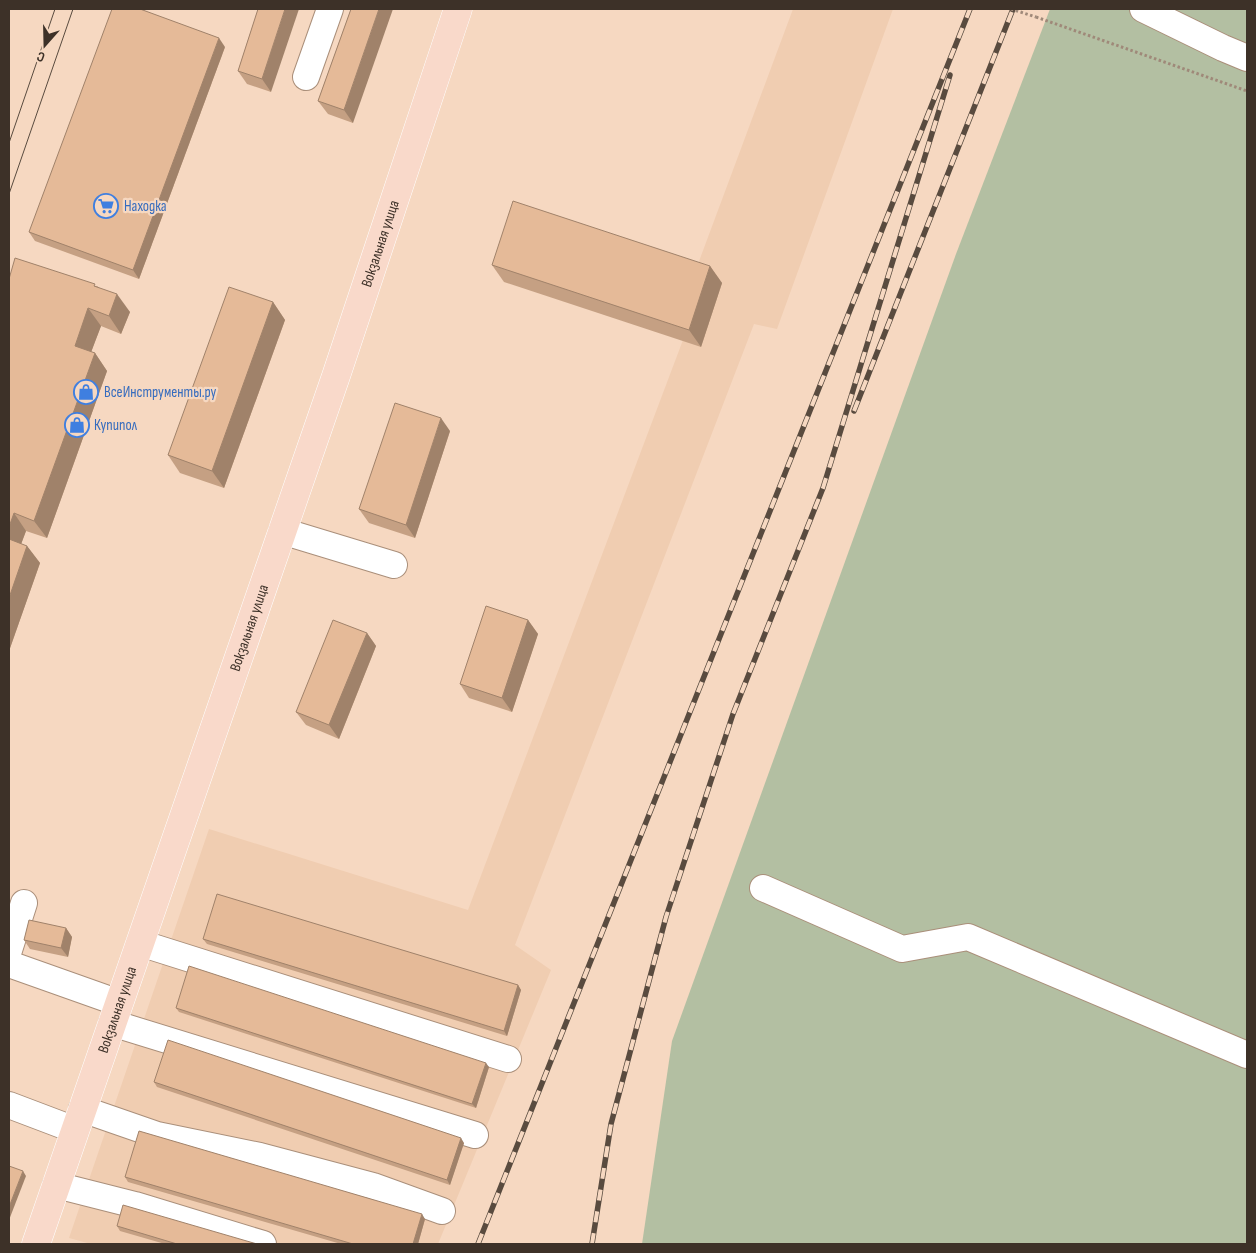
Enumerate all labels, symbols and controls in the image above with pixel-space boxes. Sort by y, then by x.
north arrow [20,20,70,70]
text: С [34,48,47,66]
supermarket icon: Находка [93,193,119,219]
place label: Находка [124,197,167,216]
street label: Вокзальная улица [357,197,403,289]
shop icon: ВсеИнструменты.ру [73,379,99,405]
place label: ВсеИнструменты.ру [104,383,217,402]
shop icon: Купипол [64,412,90,438]
place label: Купипол [94,416,138,435]
street label: Вокзальная улица [225,582,273,674]
street label: Вокзальная улица [93,964,141,1055]

